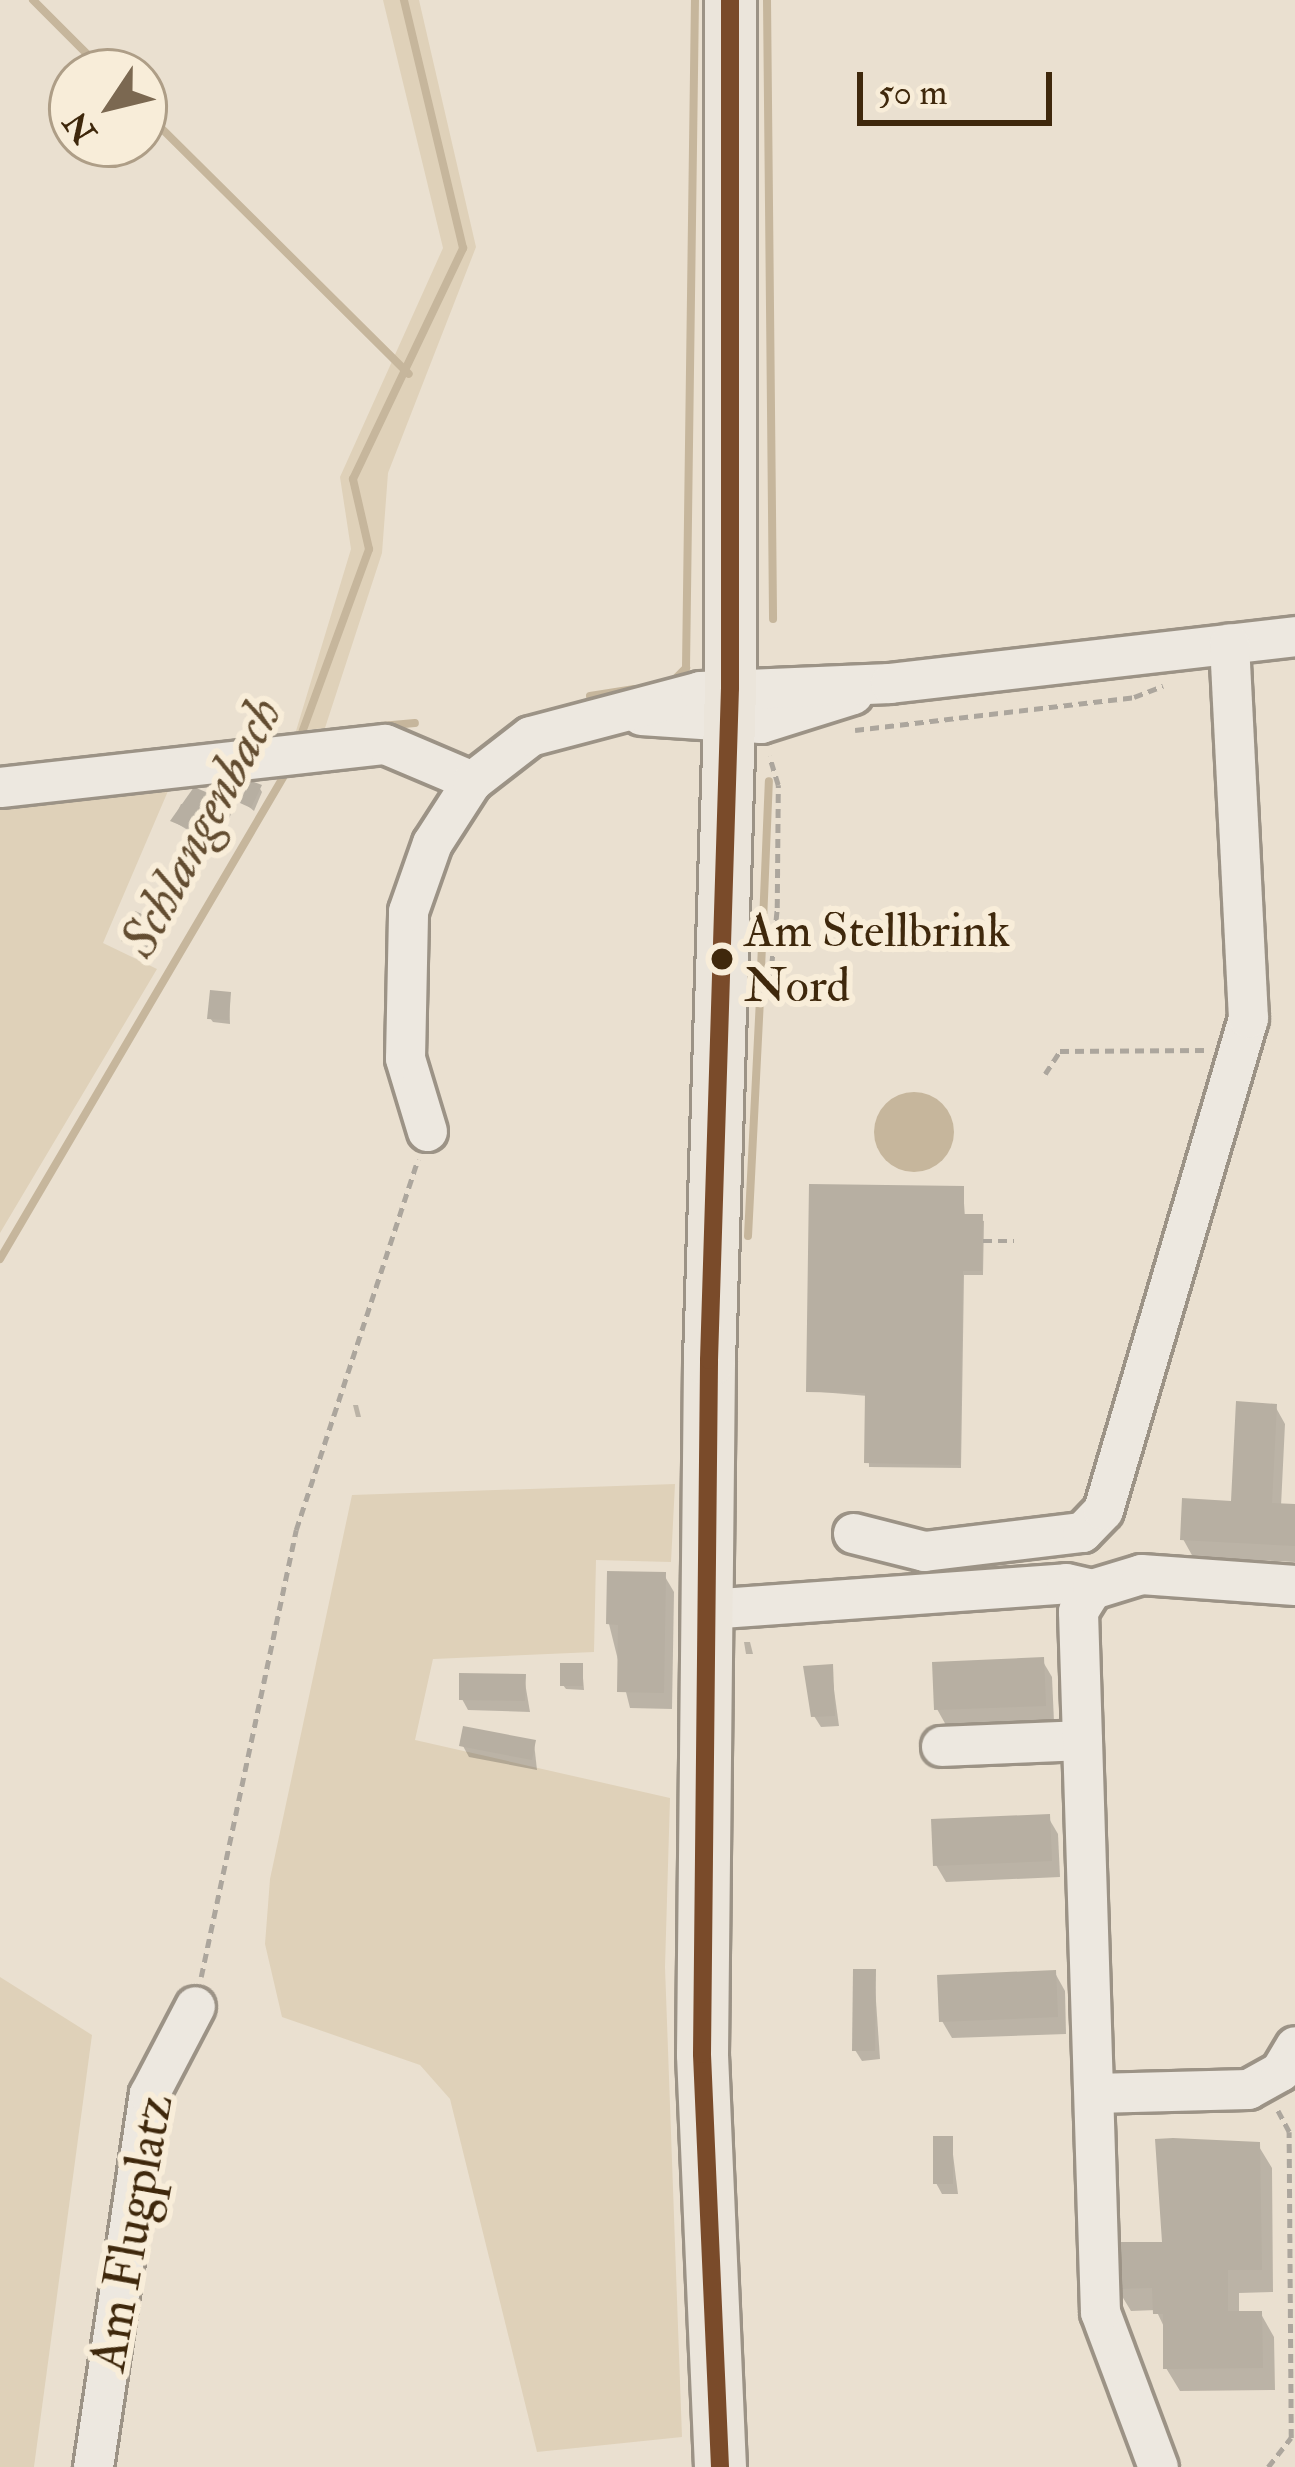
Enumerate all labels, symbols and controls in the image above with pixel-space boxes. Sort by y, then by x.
north arrow [48,48,168,168]
scale bar [863,48,1058,122]
text: 50 m [878,70,947,115]
text: N [55,103,106,151]
water label: Schlangenbach [106,686,296,968]
place label: Am Stellbrink Nord [744,902,1010,1015]
marker: Am Stellbrink Nord [711,948,733,970]
street label: Am Flugplatz [78,2090,186,2376]

